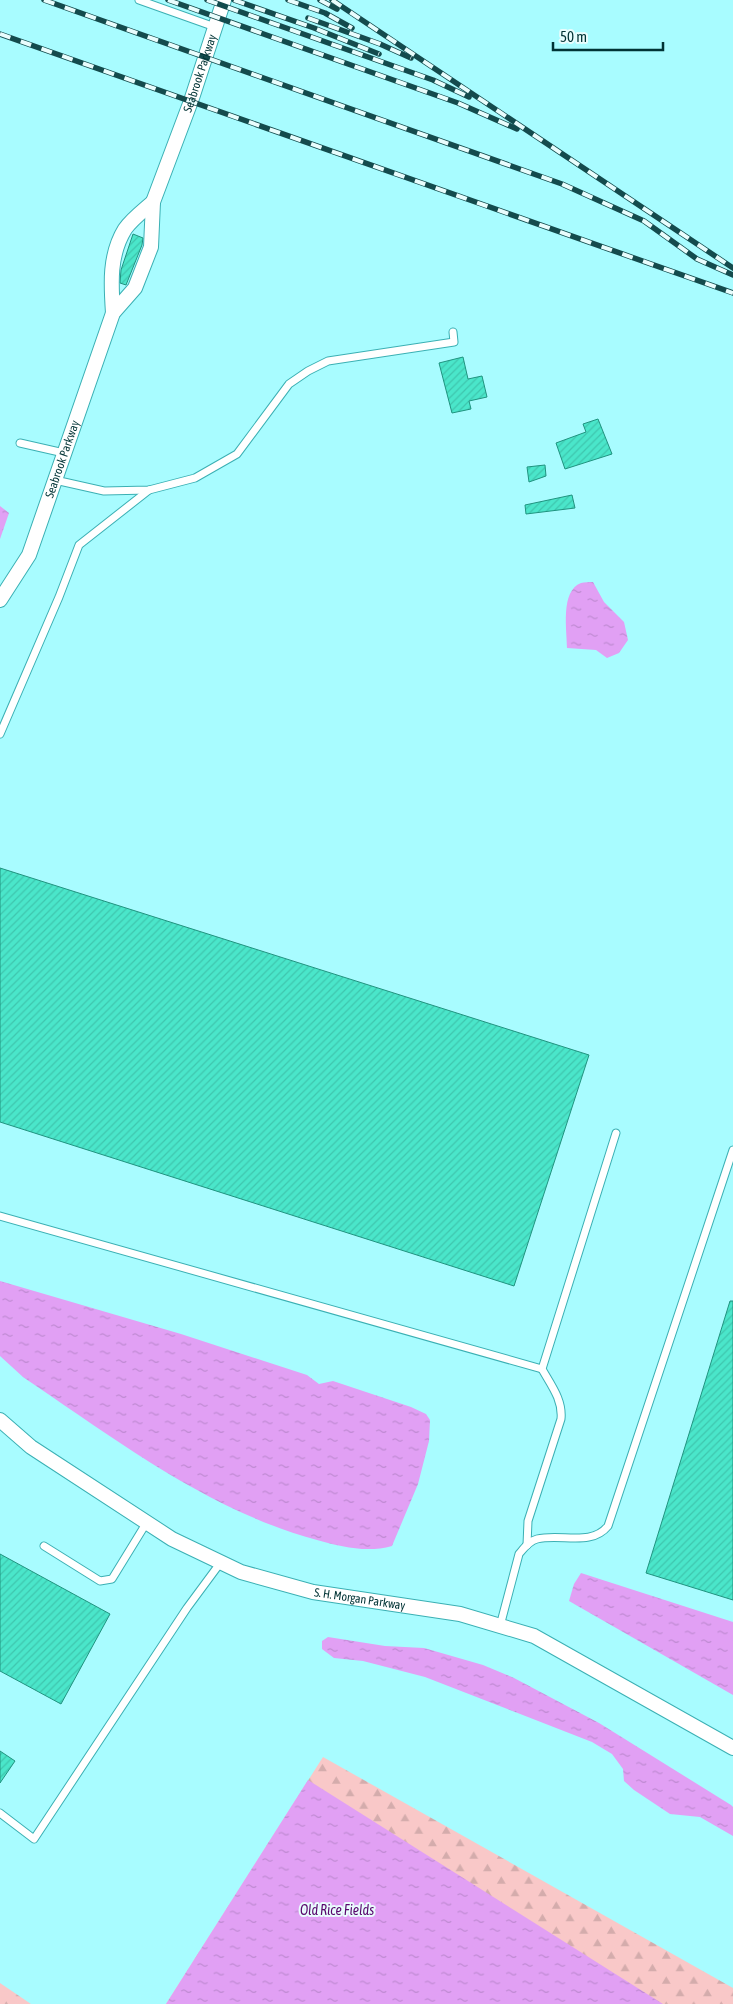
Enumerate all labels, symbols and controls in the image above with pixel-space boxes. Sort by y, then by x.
scale bar [553,20,663,52]
text: 50 m [560,28,587,45]
street label: Seabrook Parkway [180,33,219,114]
street label: Seabrook Parkway [42,418,82,500]
street label: S. H. Morgan Parkway [313,1585,406,1613]
water label: Old Rice Fields [300,1902,374,1918]

